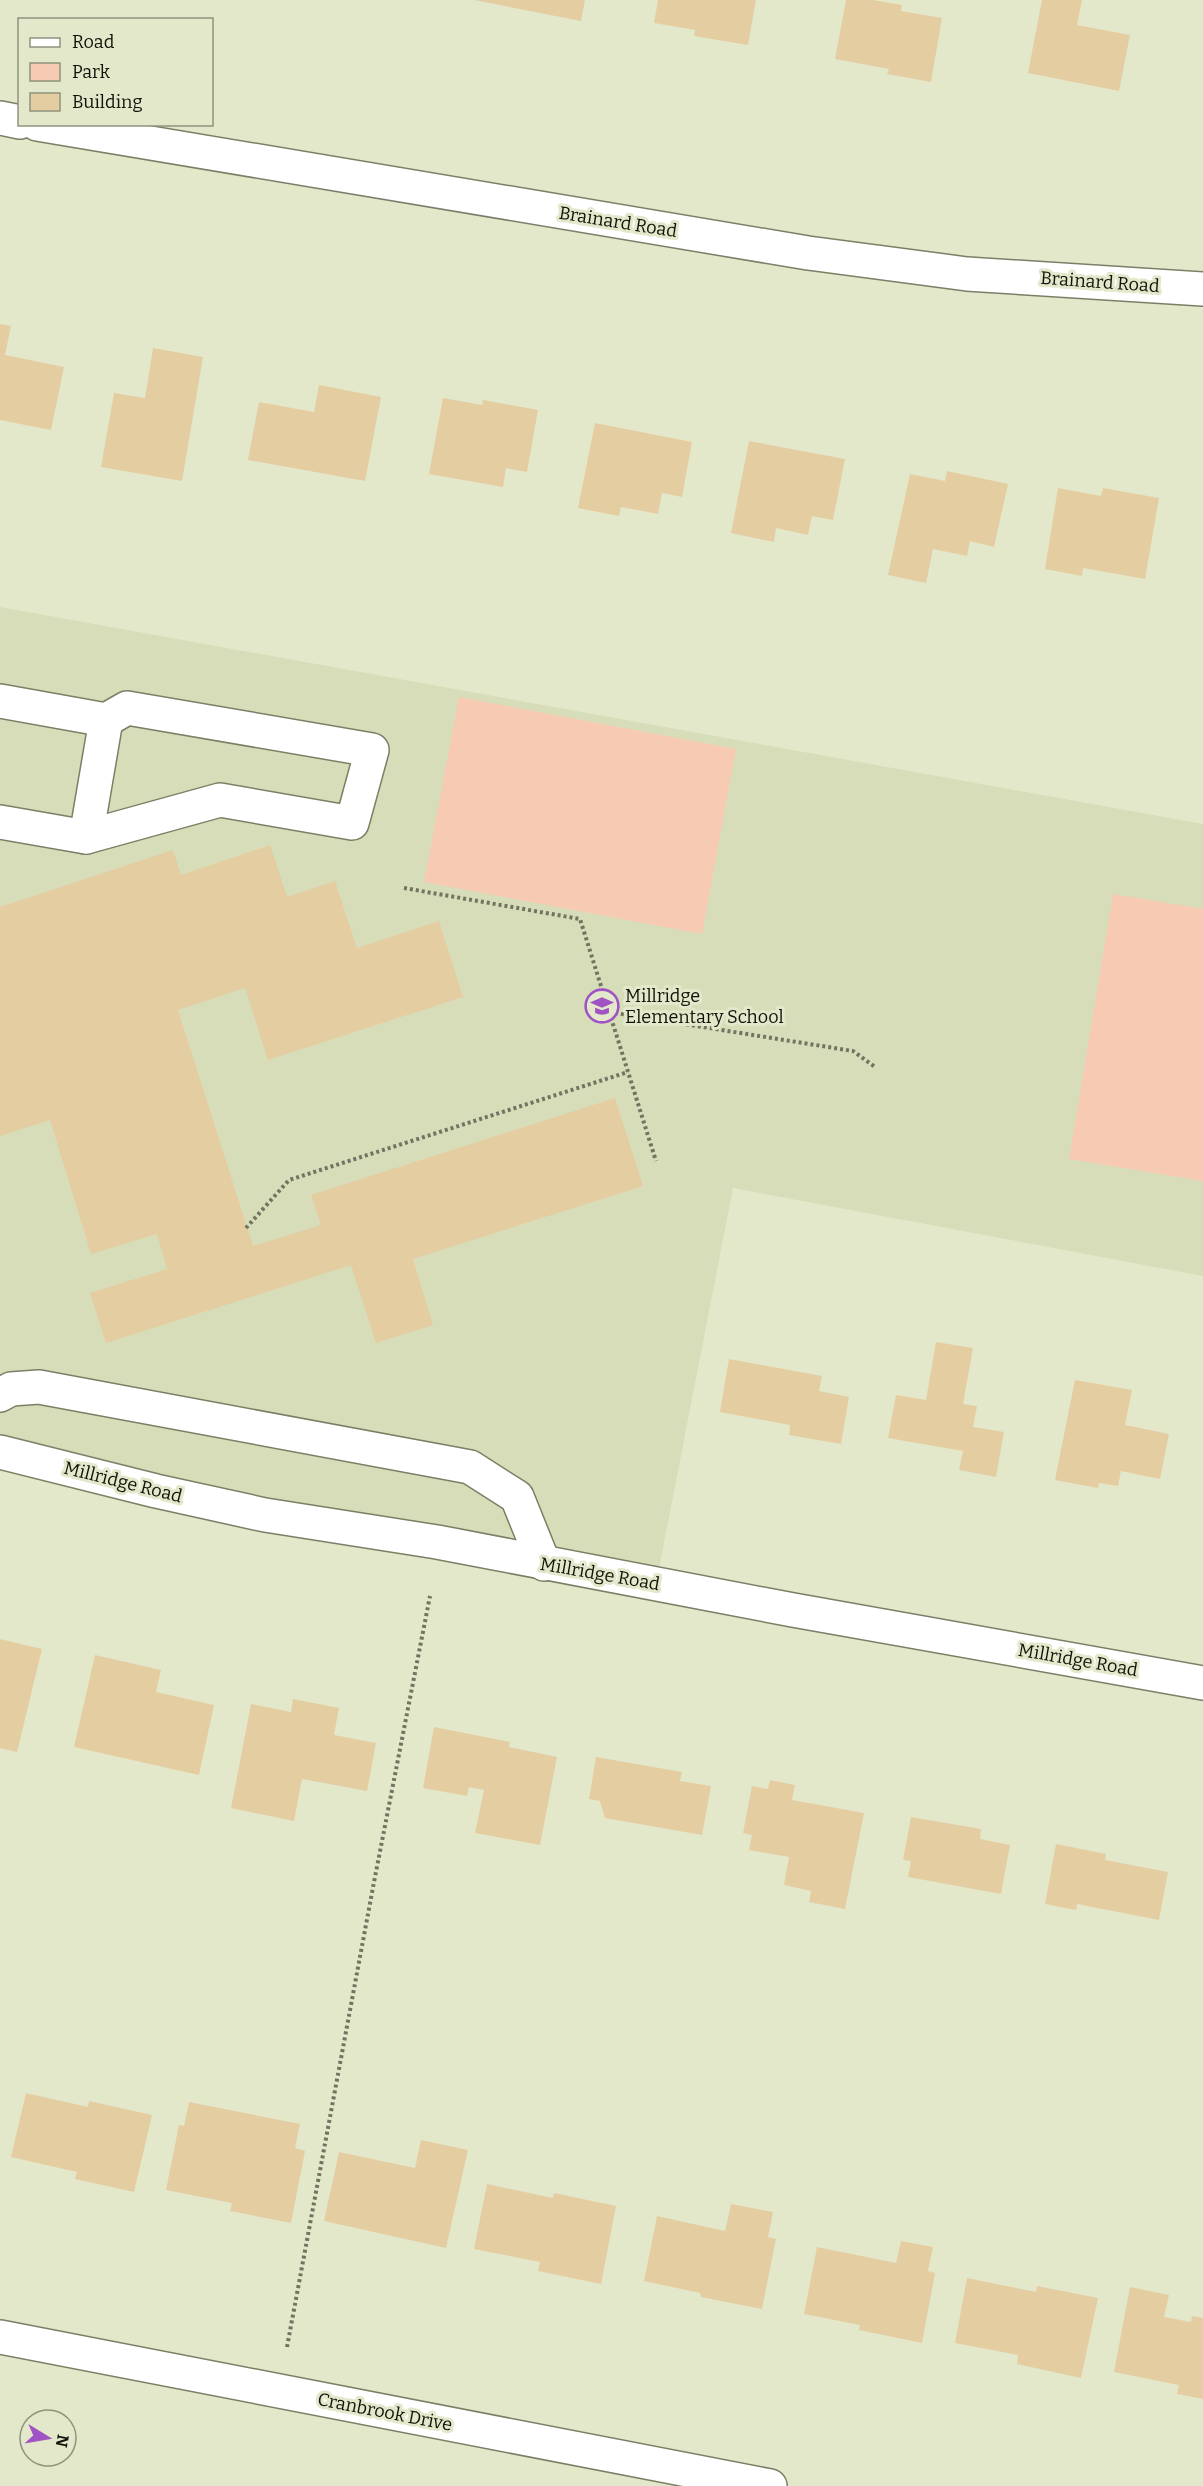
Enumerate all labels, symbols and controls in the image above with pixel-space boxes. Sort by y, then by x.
legend [18,18,213,126]
text: Road [72,31,115,53]
text: Park [72,61,111,83]
text: Building [72,91,143,113]
street label: Brainard Road [557,202,679,242]
street label: Brainard Road [1040,267,1161,297]
place label: Millridge Elementary School [625,985,784,1028]
school or university icon: Millridge Elementary School [584,988,620,1024]
street label: Millridge Road [62,1457,185,1507]
street label: Millridge Road [538,1553,662,1595]
street label: Millridge Road [1016,1639,1140,1681]
street label: Cranbrook Drive [316,2388,454,2436]
north arrow [18,2408,78,2468]
text: N [52,2433,73,2449]

